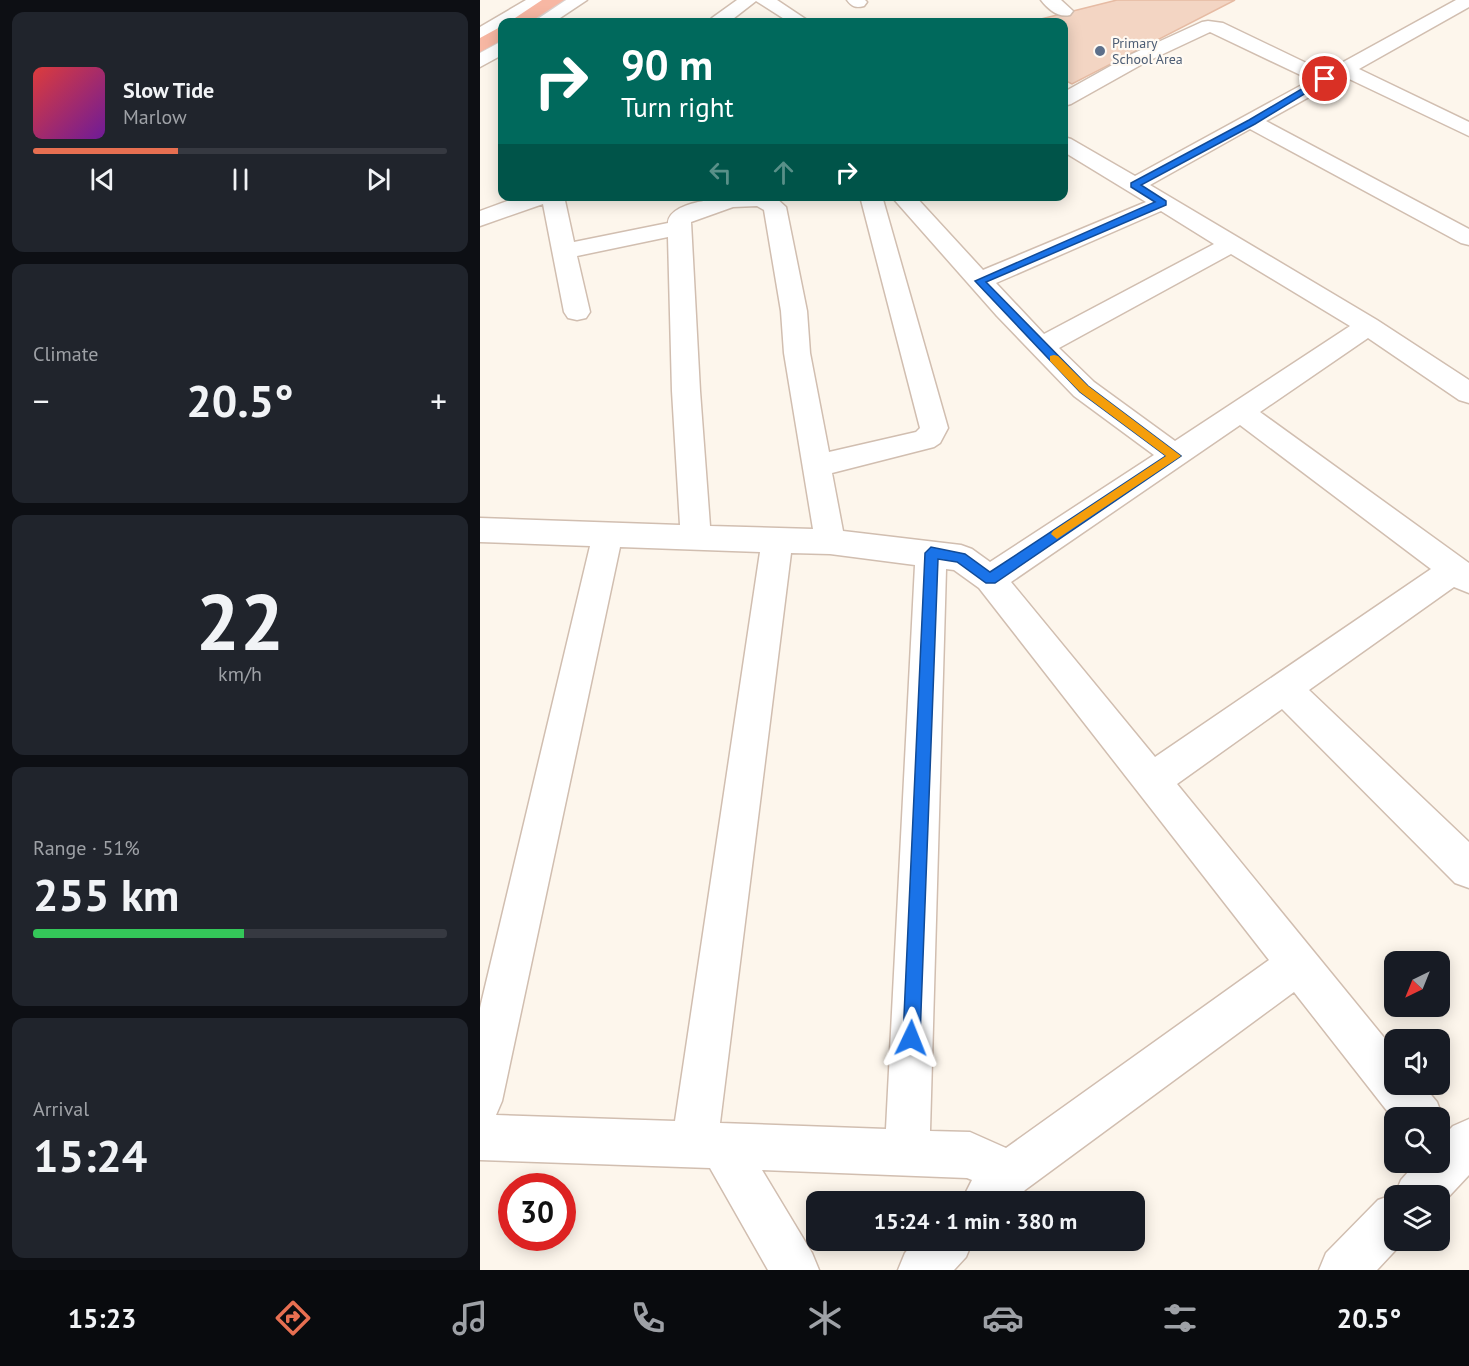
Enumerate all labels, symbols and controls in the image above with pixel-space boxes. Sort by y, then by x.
place label: Primary School Area [1112,34,1183,68]
text: 90 m [621,37,713,92]
icon: right [522,42,600,120]
marker: Primary School Area [1093,44,1107,58]
pin [1299,53,1350,104]
icon: arrive [1308,62,1341,95]
text: Slow Tide [123,76,214,104]
text: Turn right [621,90,734,124]
text: Marlow [123,104,187,130]
icon: left [704,156,737,189]
icon: ahead [767,156,800,189]
icon: right [830,156,863,189]
icon: previous [86,163,119,196]
icon: pause [224,163,257,196]
icon: next [362,163,395,196]
text: Climate [33,341,99,367]
text: 20.5° [186,371,294,429]
text: − [33,379,50,422]
text: + [430,379,447,422]
text: 22 [196,571,284,672]
text: km/h [218,661,262,687]
text: Range · 51% [33,835,140,861]
text: 255 km [33,865,179,923]
north arrow [1384,951,1450,1017]
map controls [1384,951,1450,1251]
position arrow [879,1006,943,1070]
button: sound [1384,1029,1450,1095]
text: Arrival [33,1096,89,1122]
button: search [1384,1107,1450,1173]
text: 15:24 [33,1126,147,1184]
speed limit sign: 30 [498,1173,576,1251]
button: layers [1384,1185,1450,1251]
text: 15:24 · 1 min · 380 m [874,1207,1077,1235]
icon: directions [272,1297,314,1339]
icon: music [449,1297,491,1339]
icon: phone [627,1297,669,1339]
icon: climate [804,1297,846,1339]
icon: car [982,1297,1024,1339]
icon: filters [1159,1297,1201,1339]
text: 15:23 [68,1301,136,1335]
text: 20.5° [1337,1301,1401,1335]

